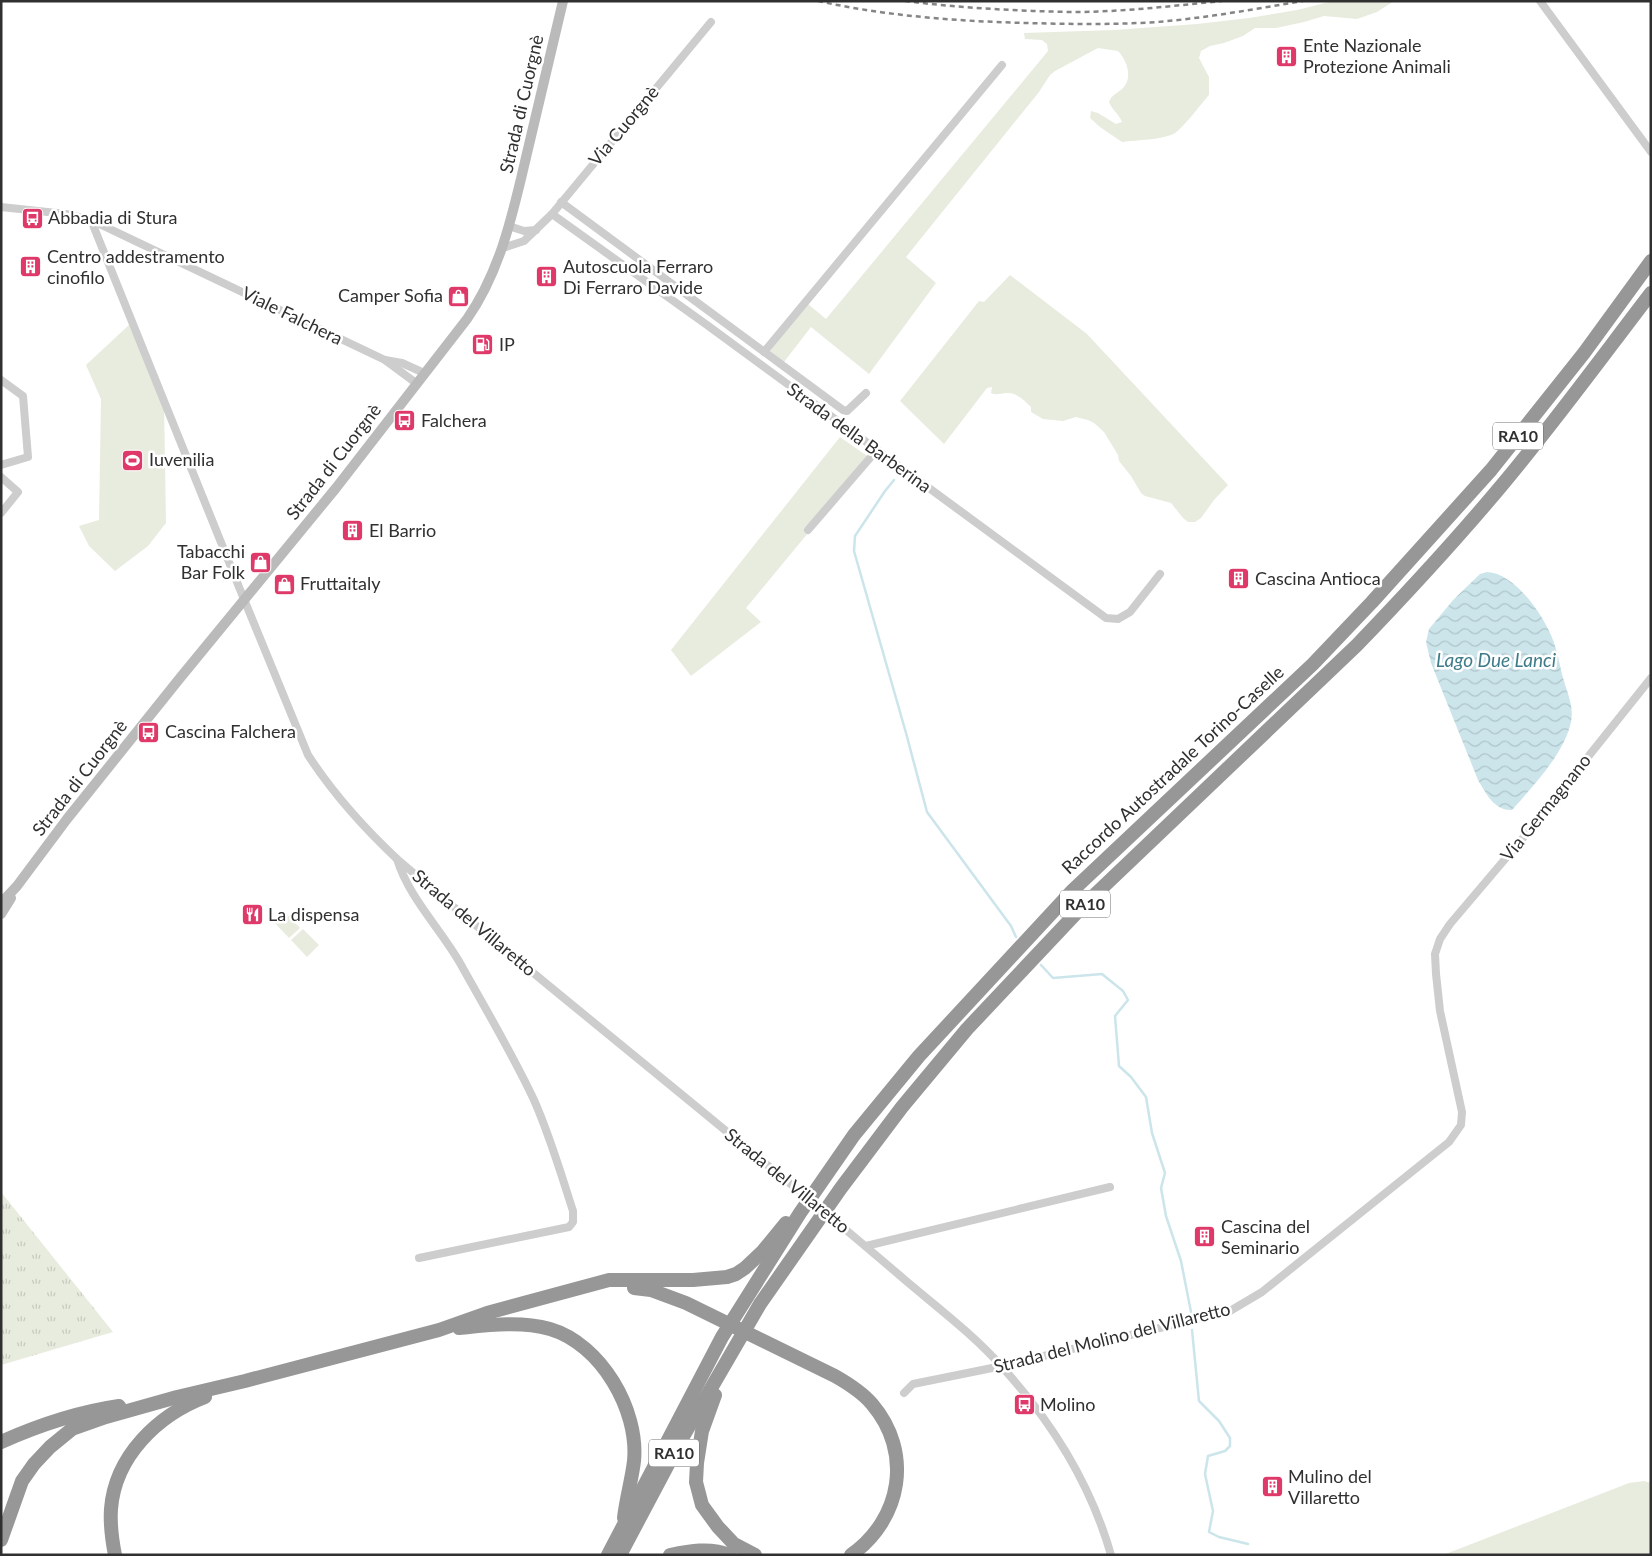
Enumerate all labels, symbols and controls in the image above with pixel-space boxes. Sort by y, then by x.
street label: Strada di Cuorgnè [494,33,548,175]
place label: Ente Nazionale Protezione Animali [1303,34,1451,77]
building icon: Ente Nazionale Protezione Animali [1275,44,1299,68]
street label: Via Cuorgnè [583,81,663,170]
bus stop icon: Abbadia di Stura [20,206,44,230]
place label: Abbadia di Stura [48,206,177,228]
place label: Centro addestramento cinofilo [47,245,225,288]
building icon: Centro addestramento cinofilo [19,255,43,279]
place label: Autoscuola Ferraro Di Ferraro Davide [563,255,713,298]
building icon: Autoscuola Ferraro Di Ferraro Davide [535,265,559,289]
street label: Viale Falchera [238,281,346,349]
place label: Camper Sofia [338,284,443,306]
shop icon: Camper Sofia [447,284,471,308]
fuel station icon: IP [471,333,495,357]
place label: IP [499,333,515,355]
street label: Strada della Barberina [783,377,936,497]
street label: Strada di Cuorgnè [281,399,385,524]
bus stop icon: Falchera [393,409,417,433]
place label: Falchera [421,409,487,431]
road number: RA10 [1493,422,1543,450]
sports icon: Iuvenilia [121,448,145,472]
place label: Iuvenilia [149,448,214,470]
building icon: El Barrio [341,519,365,543]
place label: El Barrio [369,519,436,541]
place label: Tabacchi Bar Folk [177,540,246,583]
shop icon: Tabacchi Bar Folk [249,550,273,574]
building icon: Cascina Antioca [1227,567,1251,591]
place label: Cascina Antioca [1255,567,1381,589]
shop icon: Fruttaitaly [272,572,296,596]
place label: Fruttaitaly [300,572,381,594]
water label: Lago Due Lanci [1436,648,1557,671]
street label: Raccordo Autostradale Torino-Caselle [1057,660,1288,878]
street label: Strada di Cuorgnè [27,715,131,840]
bus stop icon: Cascina Falchera [137,720,161,744]
place label: Cascina Falchera [165,720,296,742]
street label: Via Germagnano [1495,749,1595,865]
street label: Strada del Villaretto [408,864,541,980]
road number: RA10 [1060,891,1110,918]
restaurant icon: La dispensa [240,903,264,927]
place label: La dispensa [268,903,359,925]
street label: Strada del Villaretto [721,1123,855,1237]
place label: Cascina del Seminario [1221,1215,1310,1258]
building icon: Cascina del Seminario [1193,1225,1217,1249]
street label: Strada del Molino del Villaretto [991,1297,1232,1377]
bus stop icon: Molino [1012,1393,1036,1417]
place label: Molino [1040,1393,1095,1415]
road number: RA10 [649,1440,699,1466]
place label: Mulino del Villaretto [1288,1465,1372,1508]
building icon: Mulino del Villaretto [1260,1475,1284,1499]

